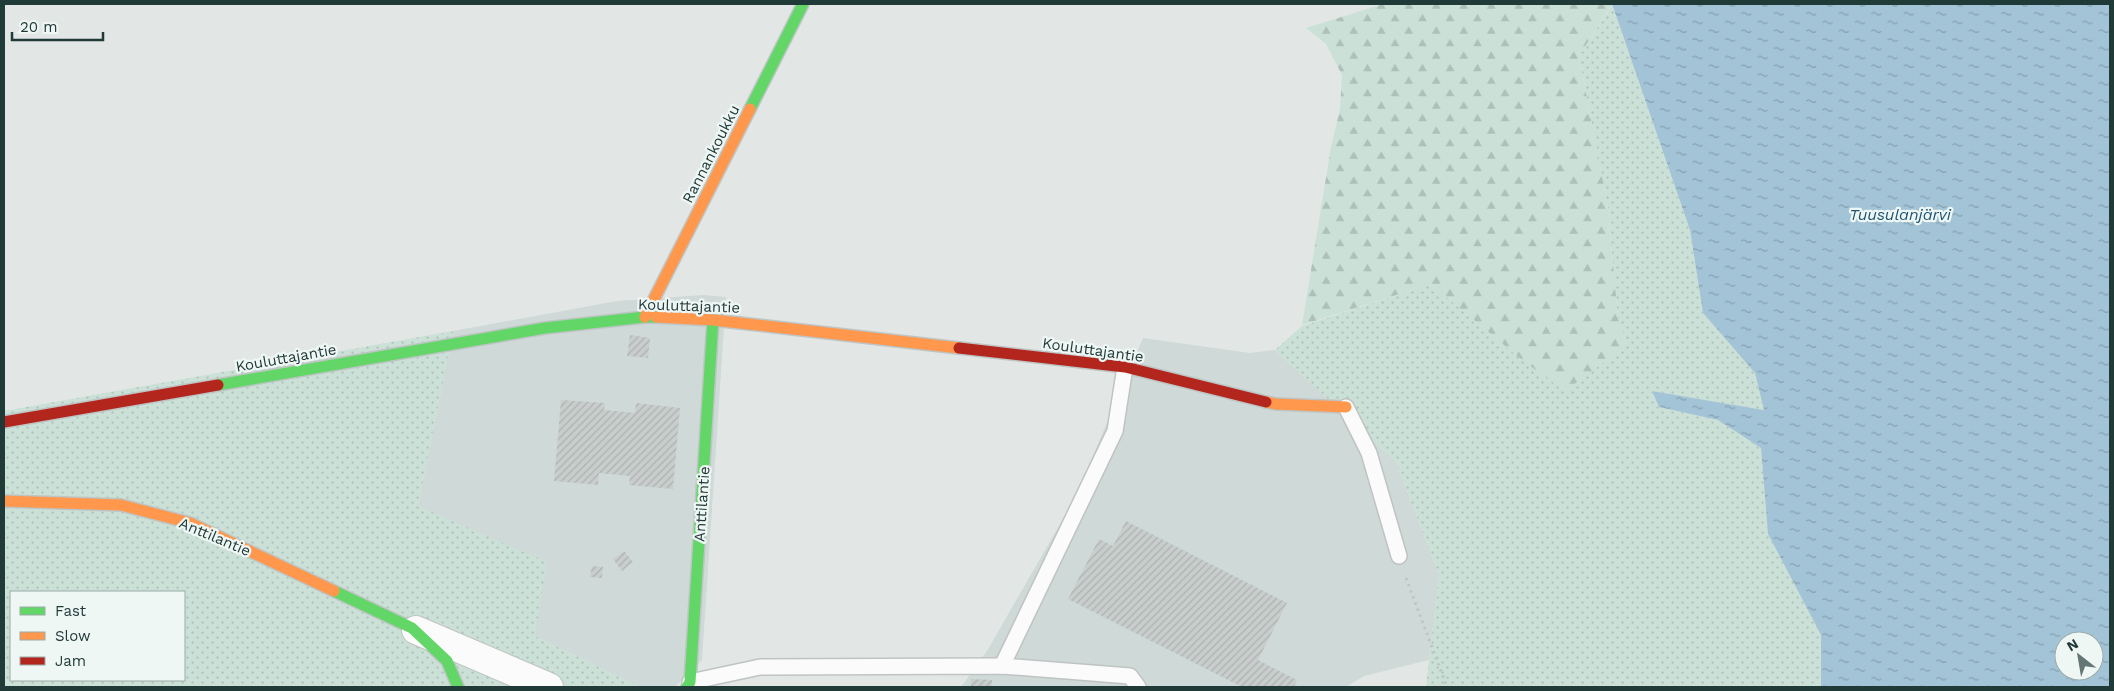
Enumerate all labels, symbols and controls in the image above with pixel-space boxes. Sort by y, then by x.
scale bar [12,10,104,42]
text: 20 m [20,18,58,36]
street label: Rannankoukku [679,102,743,206]
water label: Tuusulanjärvi [1849,205,1952,224]
street label: Kouluttajantie [638,295,740,317]
street label: Kouluttajantie [1041,334,1145,366]
street label: Kouluttajantie [234,340,338,376]
street label: Anttilantie [690,466,714,542]
street label: Anttilantie [177,514,253,560]
legend [10,591,185,681]
text: Fast [55,602,87,620]
text: Slow [55,627,91,645]
north arrow [2054,631,2104,681]
text: N [2064,635,2081,654]
text: Jam [55,652,86,670]

